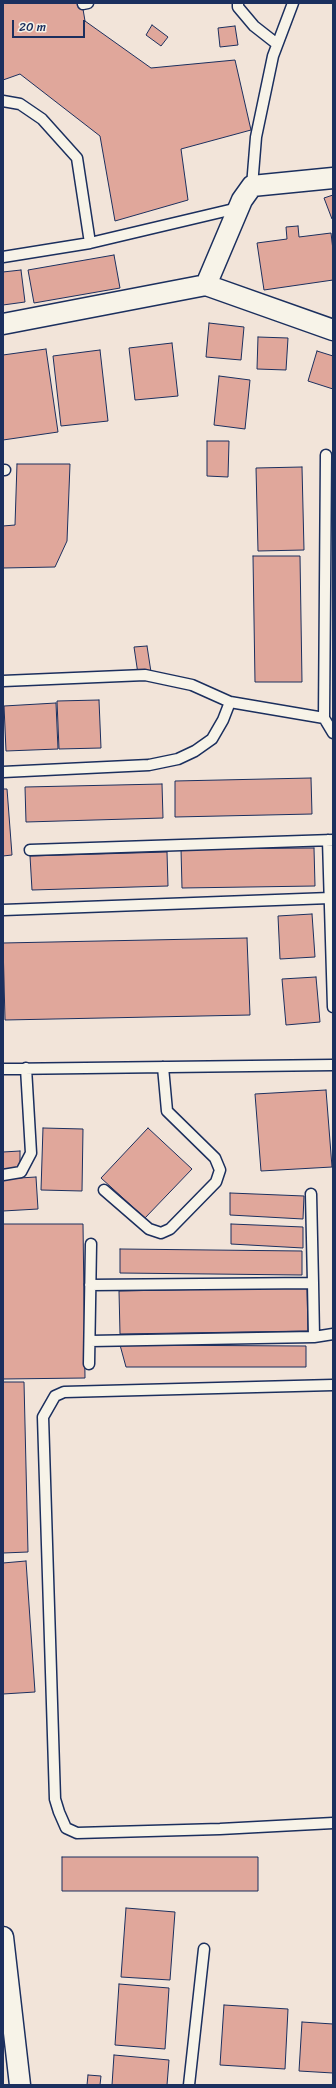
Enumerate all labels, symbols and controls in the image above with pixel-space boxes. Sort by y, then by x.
scale bar [14,12,87,38]
text: 20 m [19,16,46,38]

